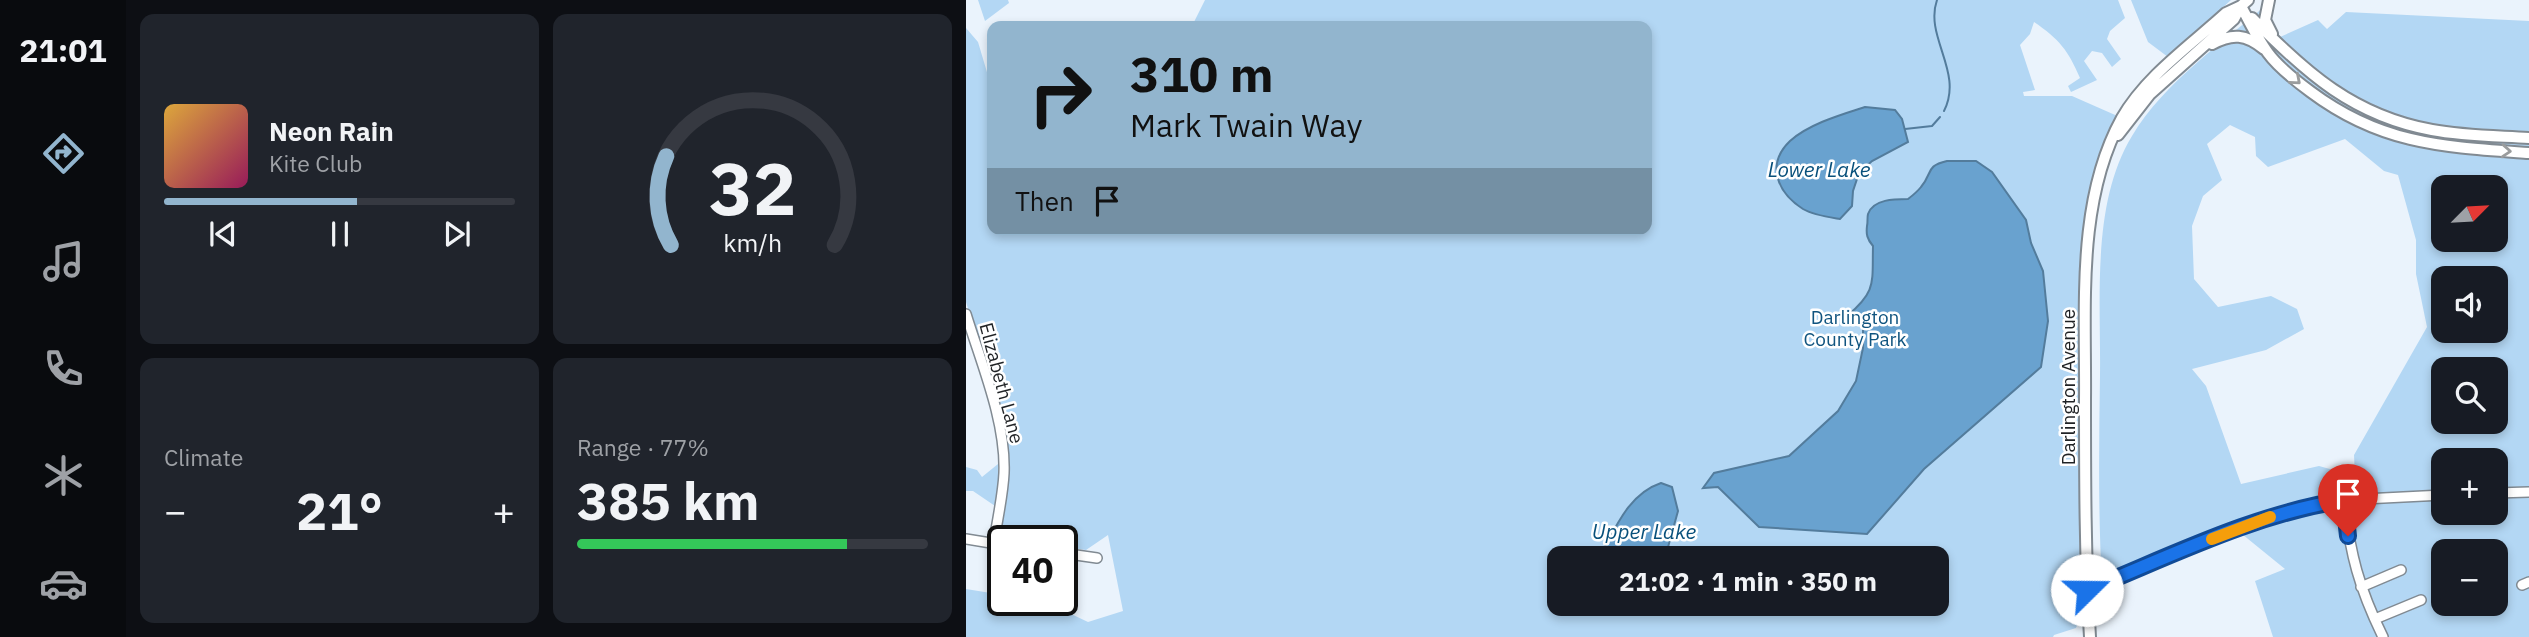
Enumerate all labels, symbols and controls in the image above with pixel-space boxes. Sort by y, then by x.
text: 21:01 [19,29,107,71]
text: 310 m [1130,42,1274,105]
icon: right [1015,49,1106,140]
one-way arrow [2287,72,2300,84]
text: Mark Twain Way [1130,104,1362,146]
text: Neon Rain [269,114,394,148]
icon: directions [39,129,88,178]
text: 32 [709,140,796,235]
one-way arrow [2501,143,2512,158]
text: Kite Club [269,148,362,178]
water label: Lower Lake [1768,155,1871,183]
north arrow [2431,175,2508,252]
map controls [2431,175,2508,616]
icon: arrive [1088,182,1126,220]
text: Then [1015,184,1074,218]
icon: previous [204,215,242,253]
icon: pause [321,215,359,253]
icon: next [438,215,476,253]
text: km/h [723,226,782,259]
icon: music [39,237,88,286]
button: sound [2431,266,2508,343]
park label: Darlington County Park [1803,305,1907,351]
street label: Darlington Avenue [2056,309,2080,465]
street label: Elizabeth Lane [974,320,1030,446]
icon: phone [39,344,88,393]
button: search [2431,357,2508,434]
text: Range · 77% [577,432,709,462]
text: Climate [164,442,243,472]
button: + [2431,448,2508,525]
icon: climate [39,451,88,500]
pin [2318,464,2378,536]
text: 385 km [577,467,759,534]
icon: arrive [2329,475,2367,513]
text: 21° [296,477,383,544]
text: − [164,486,187,535]
text: + [492,486,515,535]
water label: Upper Lake [1592,517,1696,545]
speed limit sign: 40 [987,525,1078,616]
button: − [2431,539,2508,616]
position arrow [2050,553,2124,627]
icon: car [39,559,88,608]
text: 21:02 · 1 min · 350 m [1619,564,1877,598]

